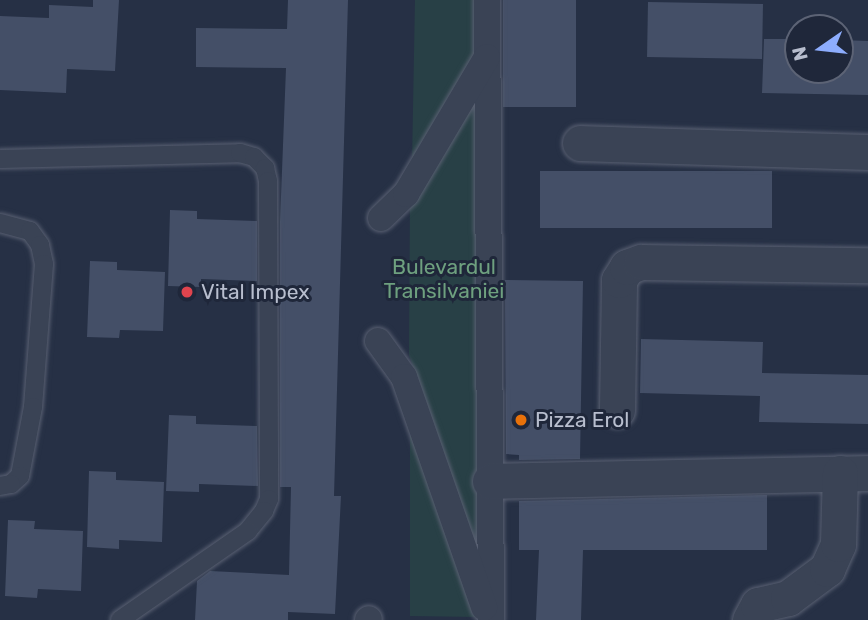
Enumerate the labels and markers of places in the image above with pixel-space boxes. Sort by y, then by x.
place label: Vital Impex [201,279,310,305]
marker: Vital Impex [179,284,195,300]
place label: Pizza Erol [535,407,629,433]
marker: Pizza Erol [513,412,529,428]

